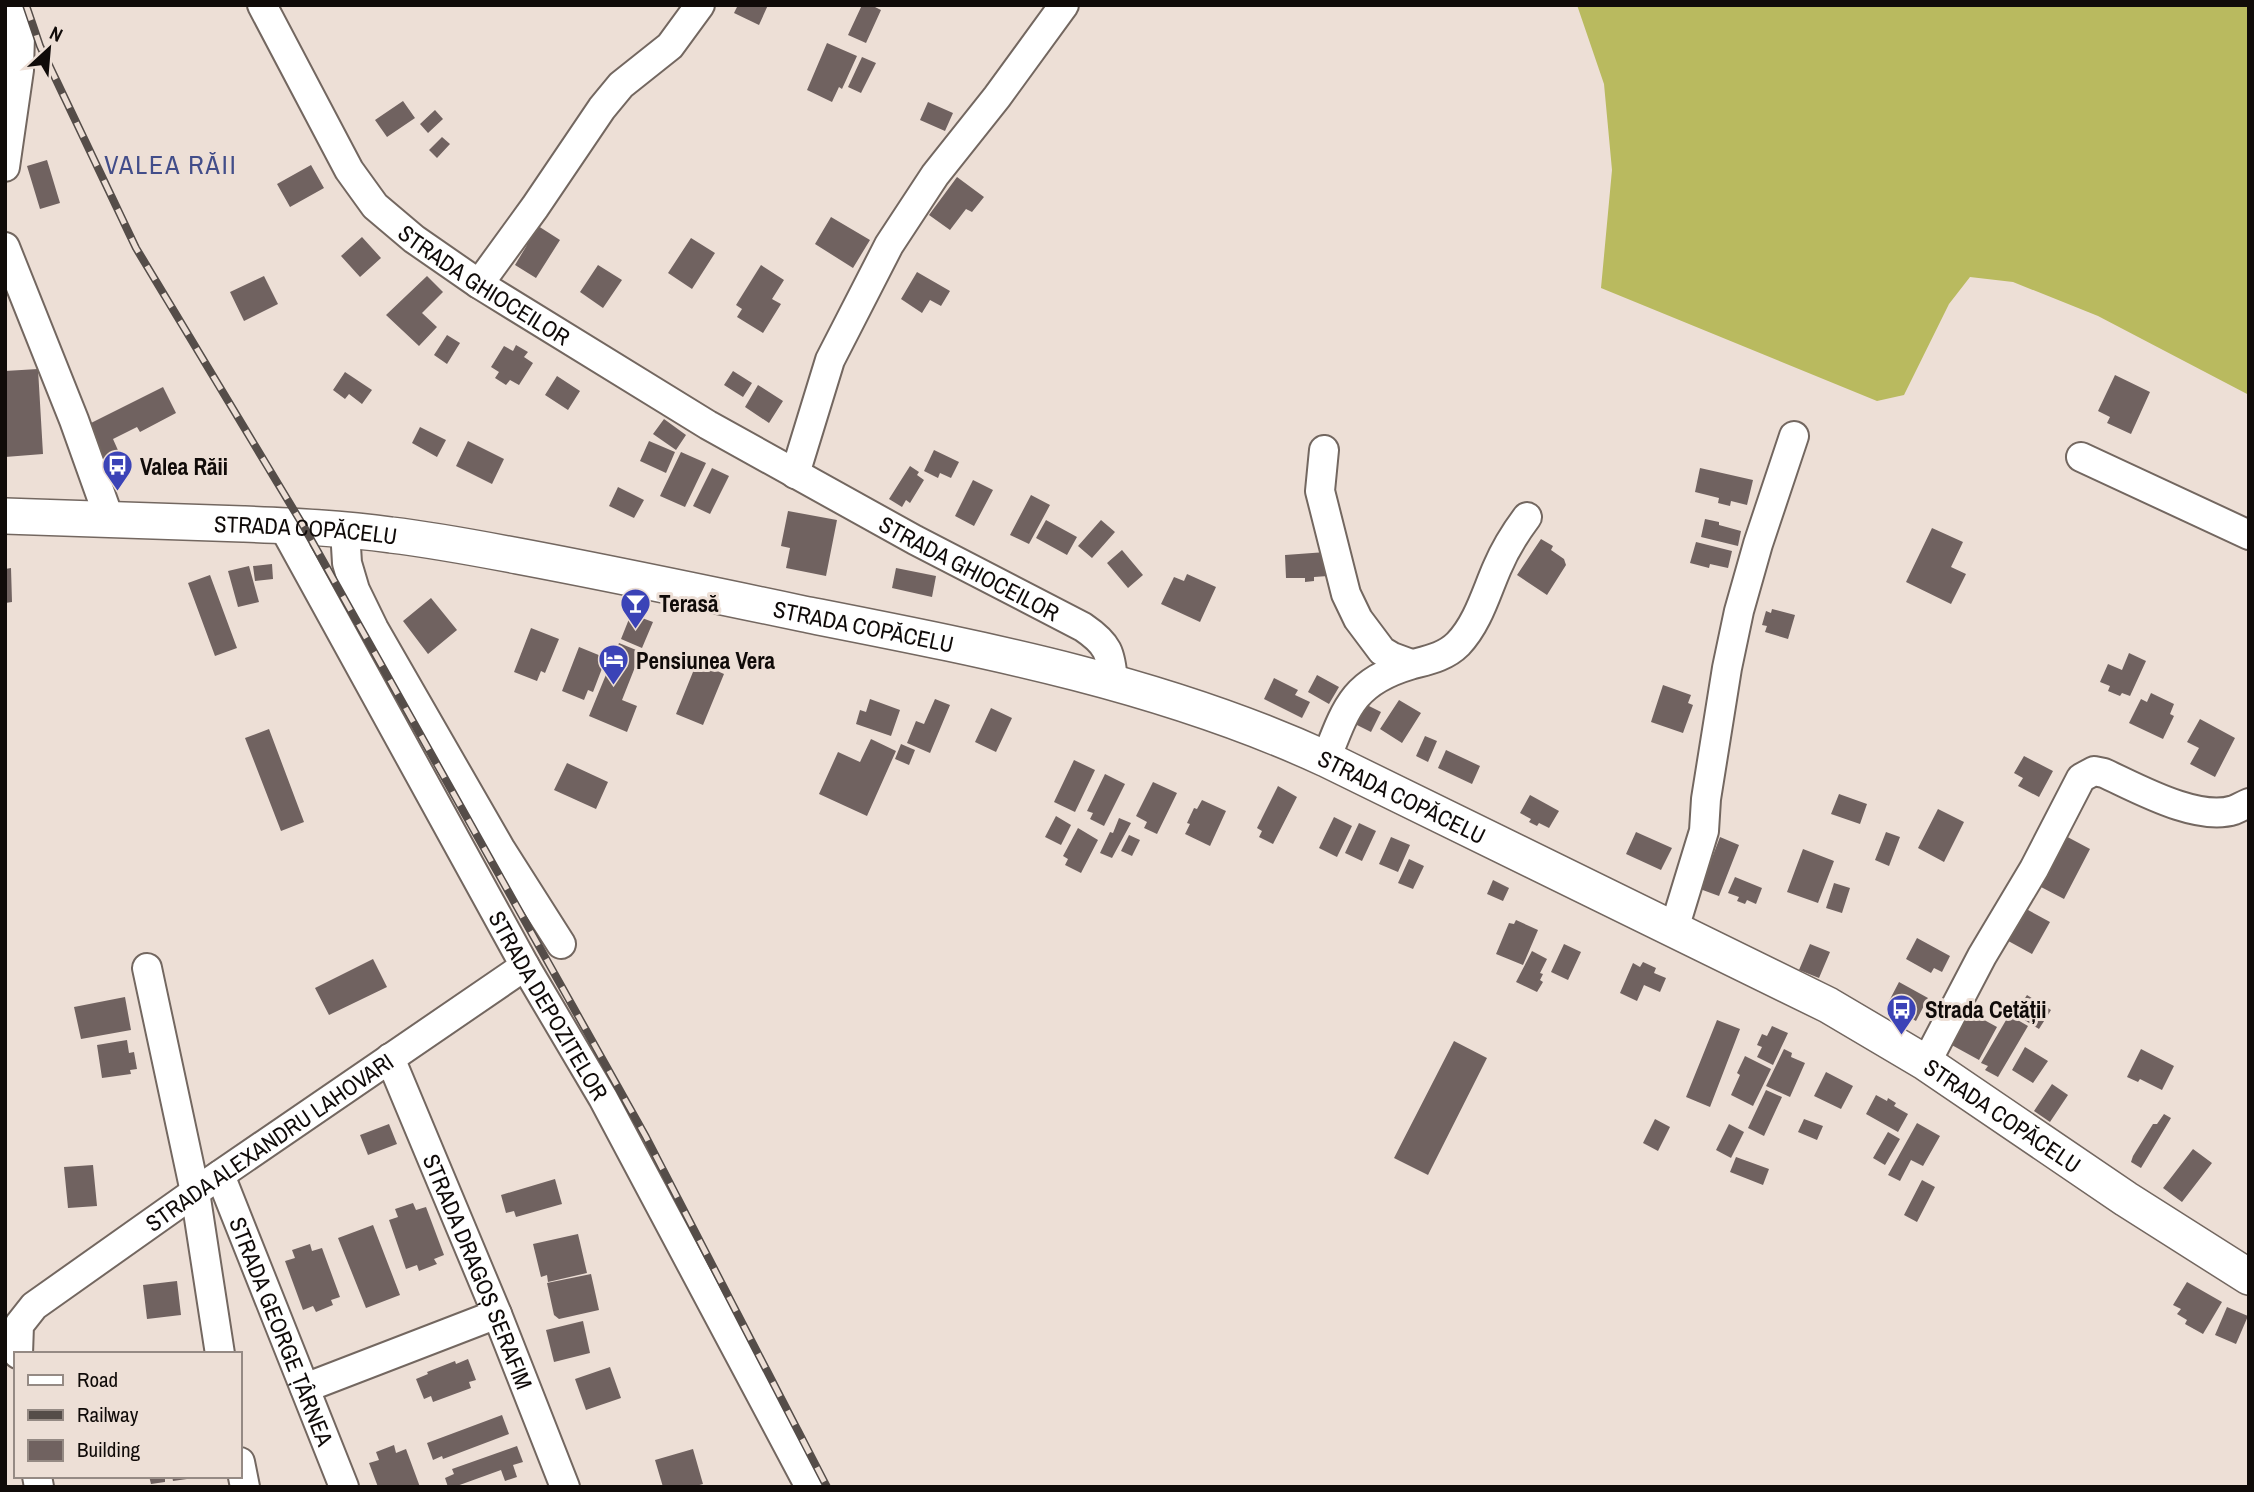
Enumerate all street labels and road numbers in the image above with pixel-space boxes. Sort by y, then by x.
street label: STRADA GHIOCEILOR [392,217,576,352]
street label: STRADA COPĂCELU [214,507,399,551]
street label: STRADA GHIOCEILOR [874,508,1065,628]
street label: STRADA COPĂCELU [771,592,957,659]
street label: STRADA COPĂCELU [1313,742,1491,851]
street label: STRADA DEPOZITELOR [482,905,616,1106]
street label: STRADA ALEXANDRU LAHOVARI [139,1045,399,1238]
street label: STRADA COPĂCELU [1918,1051,2087,1180]
street label: STRADA DRAGOȘ SERAFIM [416,1149,540,1394]
street label: STRADA GEORGE ȚÂRNEA [223,1212,342,1450]

